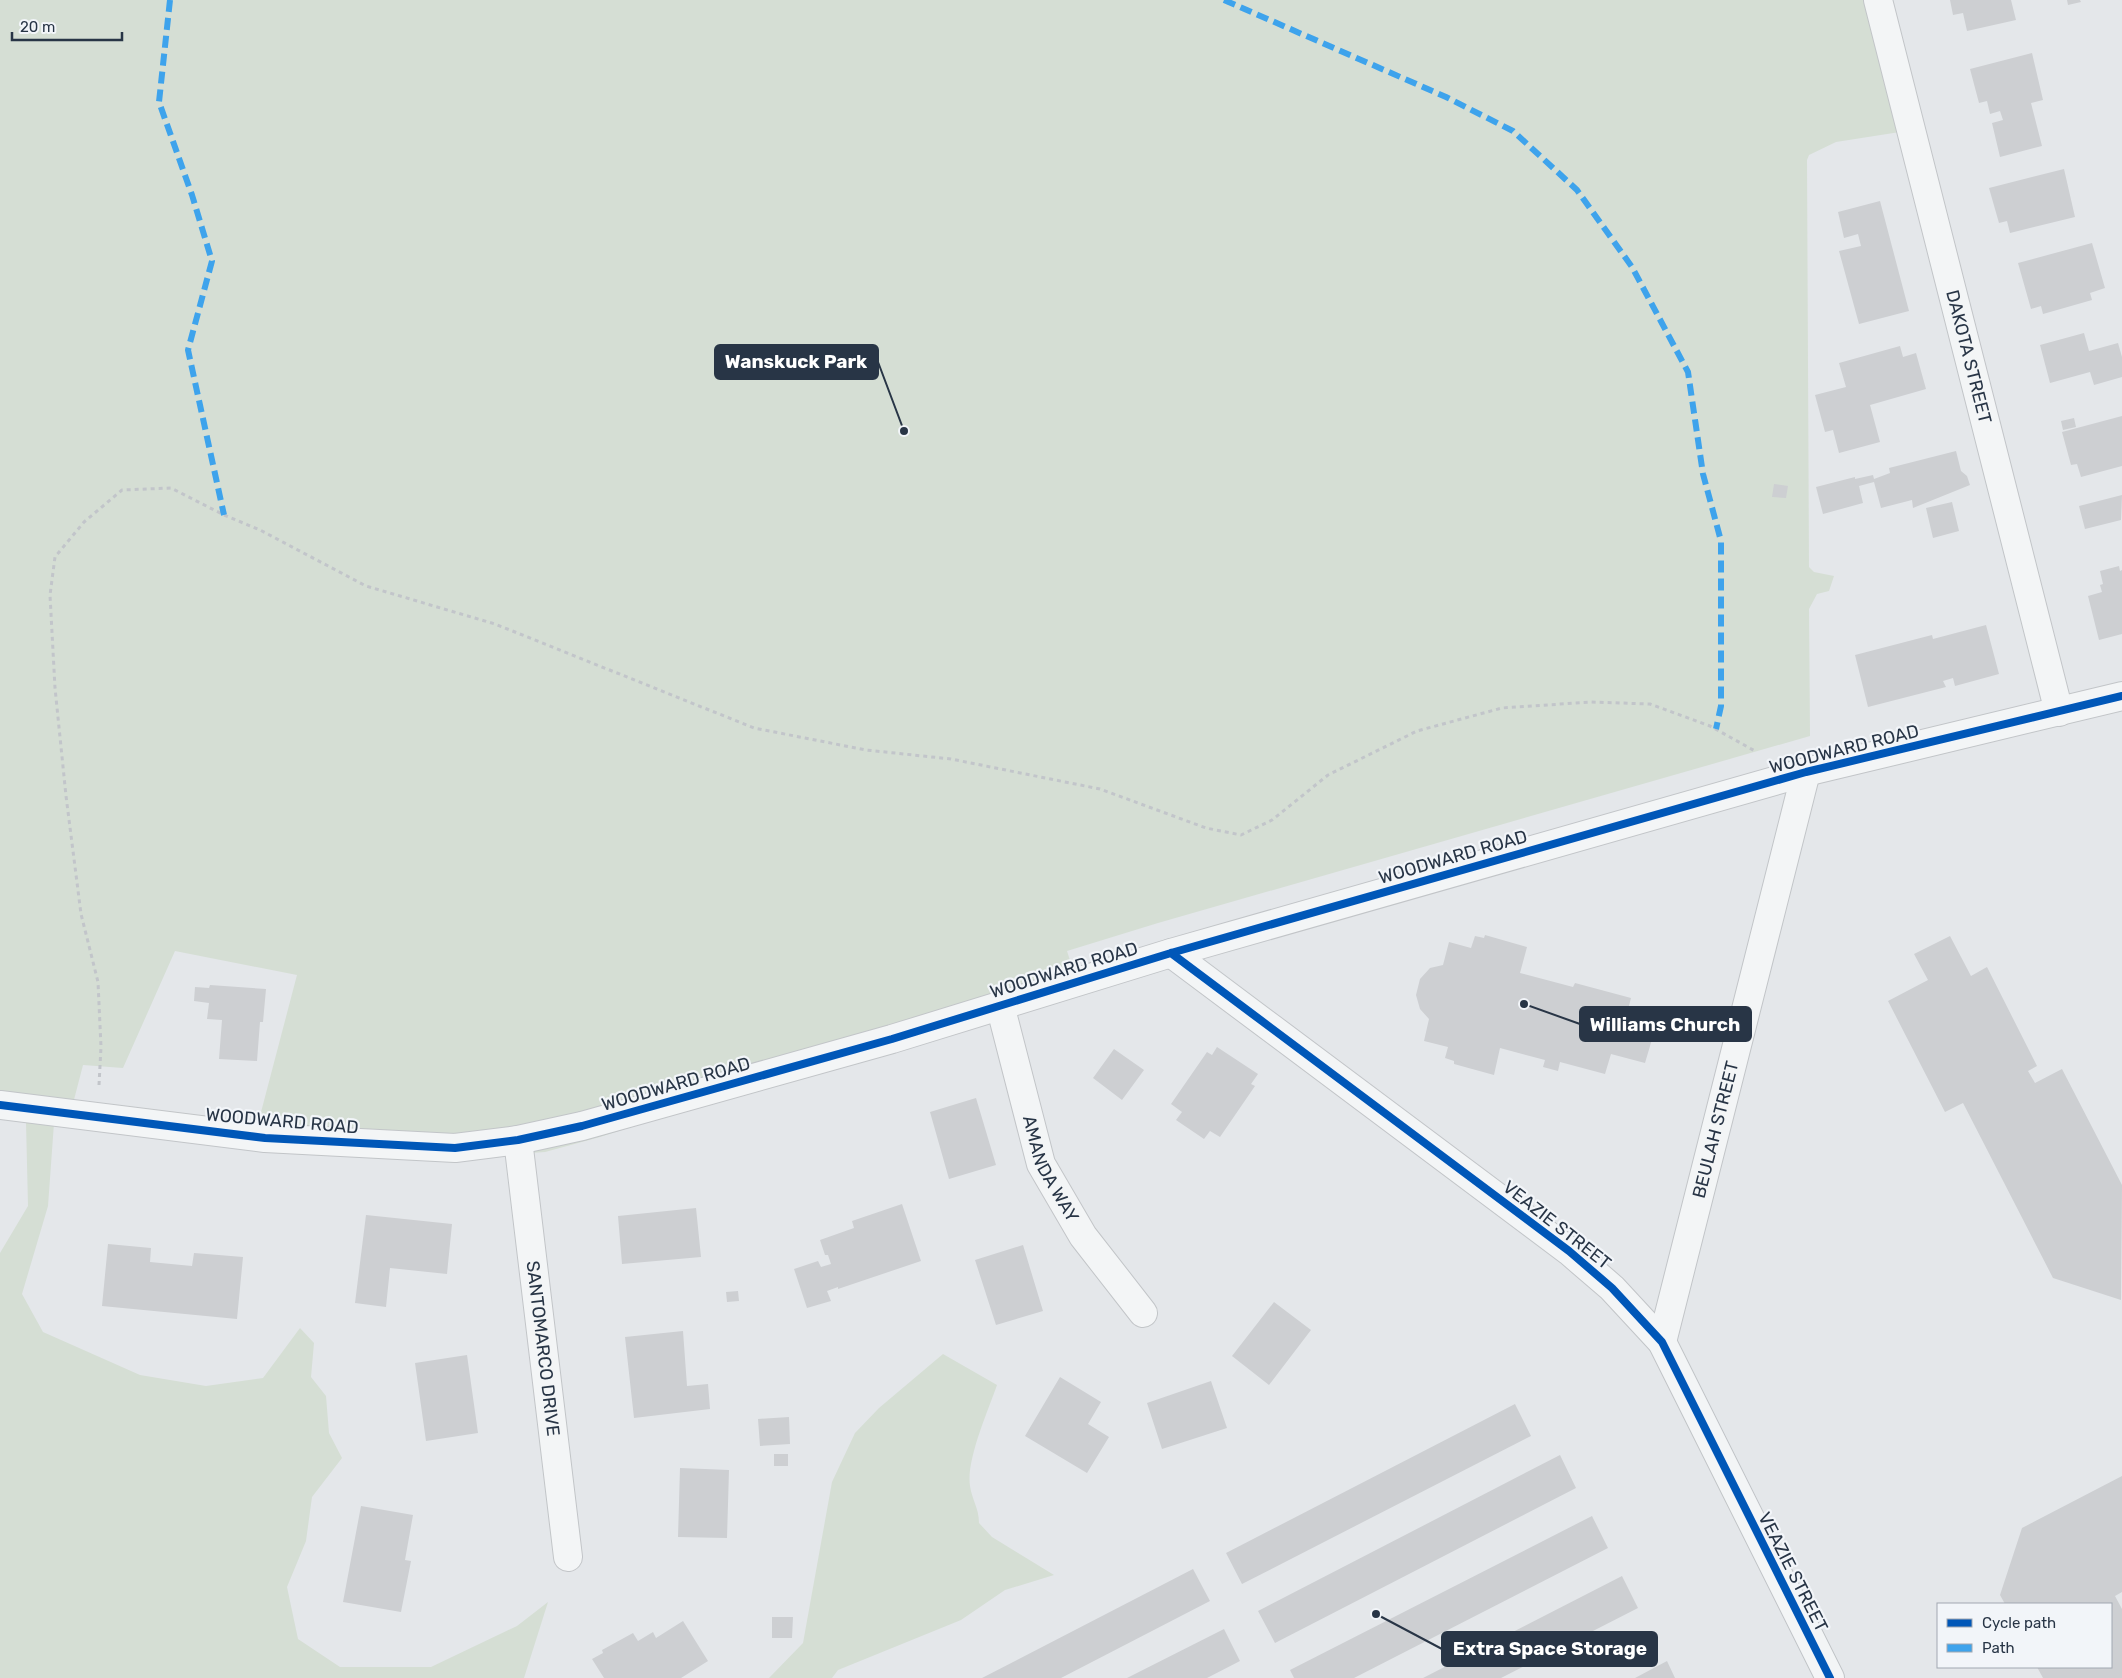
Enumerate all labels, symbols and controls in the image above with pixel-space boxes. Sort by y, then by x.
scale bar [12,10,122,42]
text: 20 m [20,18,55,36]
street label: DAKOTA STREET [1941,288,1996,426]
callout: Wanskuck Park [715,345,878,379]
text: Wanskuck Park [725,350,867,373]
street label: WOODWARD ROAD [1767,720,1921,778]
street label: WOODWARD ROAD [1376,825,1530,889]
street label: WOODWARD ROAD [987,937,1141,1003]
callout: Williams Church [1580,1007,1751,1041]
text: Williams Church [1590,1013,1740,1036]
street label: WOODWARD ROAD [599,1052,753,1116]
street label: BEULAH STREET [1688,1059,1744,1201]
street label: WOODWARD ROAD [204,1103,360,1139]
street label: AMANDA WAY [1018,1113,1084,1226]
street label: VEAZIE STREET [1498,1176,1616,1274]
street label: SANTOMARCO DRIVE [522,1260,564,1437]
street label: VEAZIE STREET [1753,1509,1833,1635]
legend [1937,1603,2112,1668]
text: Cycle path [1982,1614,2056,1632]
callout: Extra Space Storage [1442,1632,1657,1666]
text: Extra Space Storage [1453,1637,1647,1660]
text: Path [1982,1639,2015,1657]

